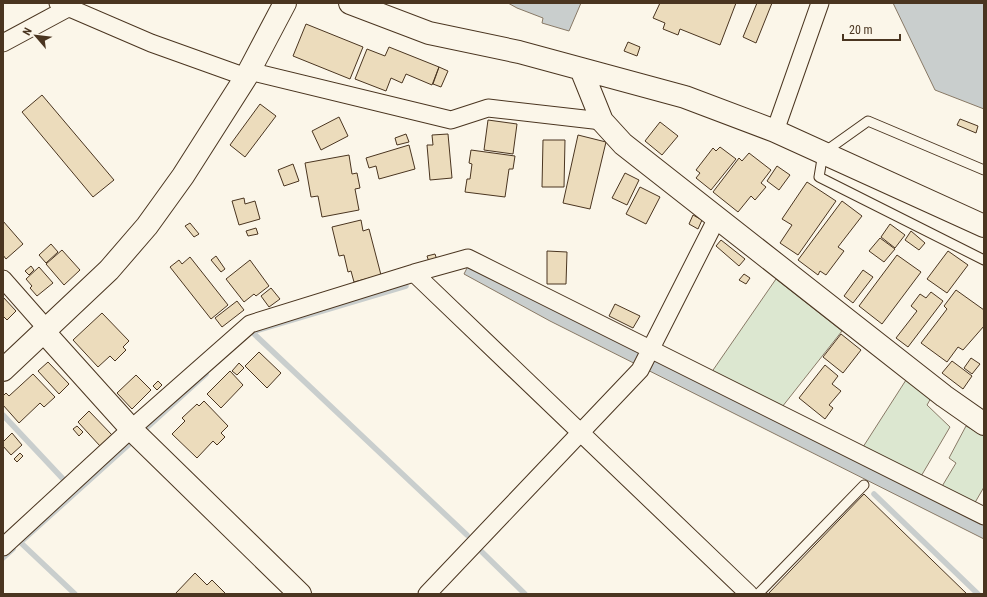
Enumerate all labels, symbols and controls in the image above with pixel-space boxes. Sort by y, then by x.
north arrow [16,16,56,56]
scale bar [843,16,900,42]
text: 20 m [849,23,873,37]
text: N [20,25,35,38]

